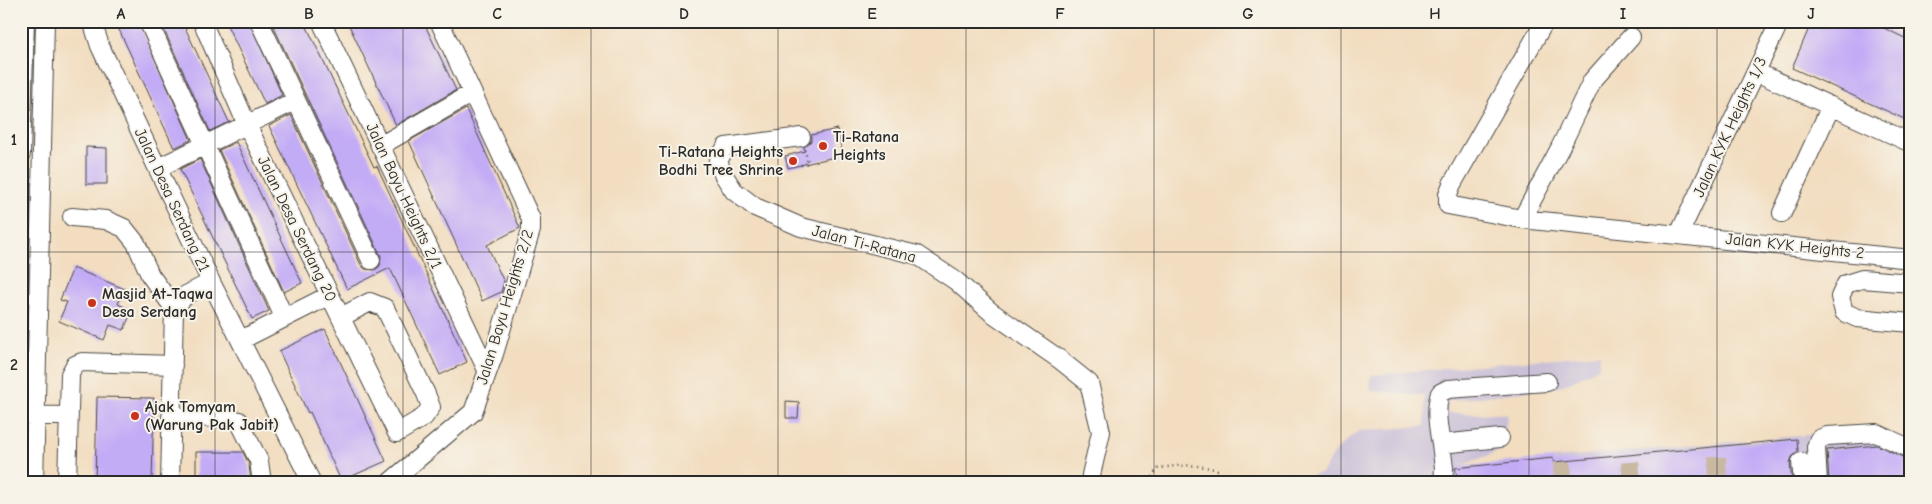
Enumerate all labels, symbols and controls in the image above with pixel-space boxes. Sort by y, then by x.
text: A [117,5,126,23]
text: B [304,5,314,23]
text: C [492,5,502,23]
text: D [679,5,689,23]
text: E [867,5,877,23]
text: F [1055,5,1065,23]
text: G [1242,5,1254,23]
text: H [1429,5,1441,23]
text: I [1620,5,1626,23]
text: J [1807,5,1815,23]
street label: Jalan KYK Heights 1/3 [1690,54,1770,200]
street label: Jalan Bayu Heights 2/1 [362,120,446,272]
street label: Jalan Desa Serdang 21 [131,125,213,275]
place label: Ti-Ratana Heights [833,128,899,164]
text: 1 [11,131,17,149]
marker: Ti-Ratana Heights [817,140,829,152]
place label: Ti-Ratana Heights Bodhi Tree Shrine [659,143,783,179]
street label: Jalan Desa Serdang 20 [254,153,340,305]
marker: Ti-Ratana Heights Bodhi Tree Shrine [787,155,799,167]
street label: Jalan Ti-Ratana [810,221,918,267]
street label: Jalan Bayu Heights 2/2 [473,227,537,387]
street label: Jalan KYK Heights 2 [1725,230,1865,262]
place label: Masjid At-Taqwa Desa Serdang [102,285,213,321]
marker: Masjid At-Taqwa Desa Serdang [86,297,98,309]
text: 2 [10,356,18,374]
place label: Ajak Tomyam (Warung Pak Jabit) [145,398,279,434]
marker: Ajak Tomyam (Warung Pak Jabit) [129,410,141,422]

